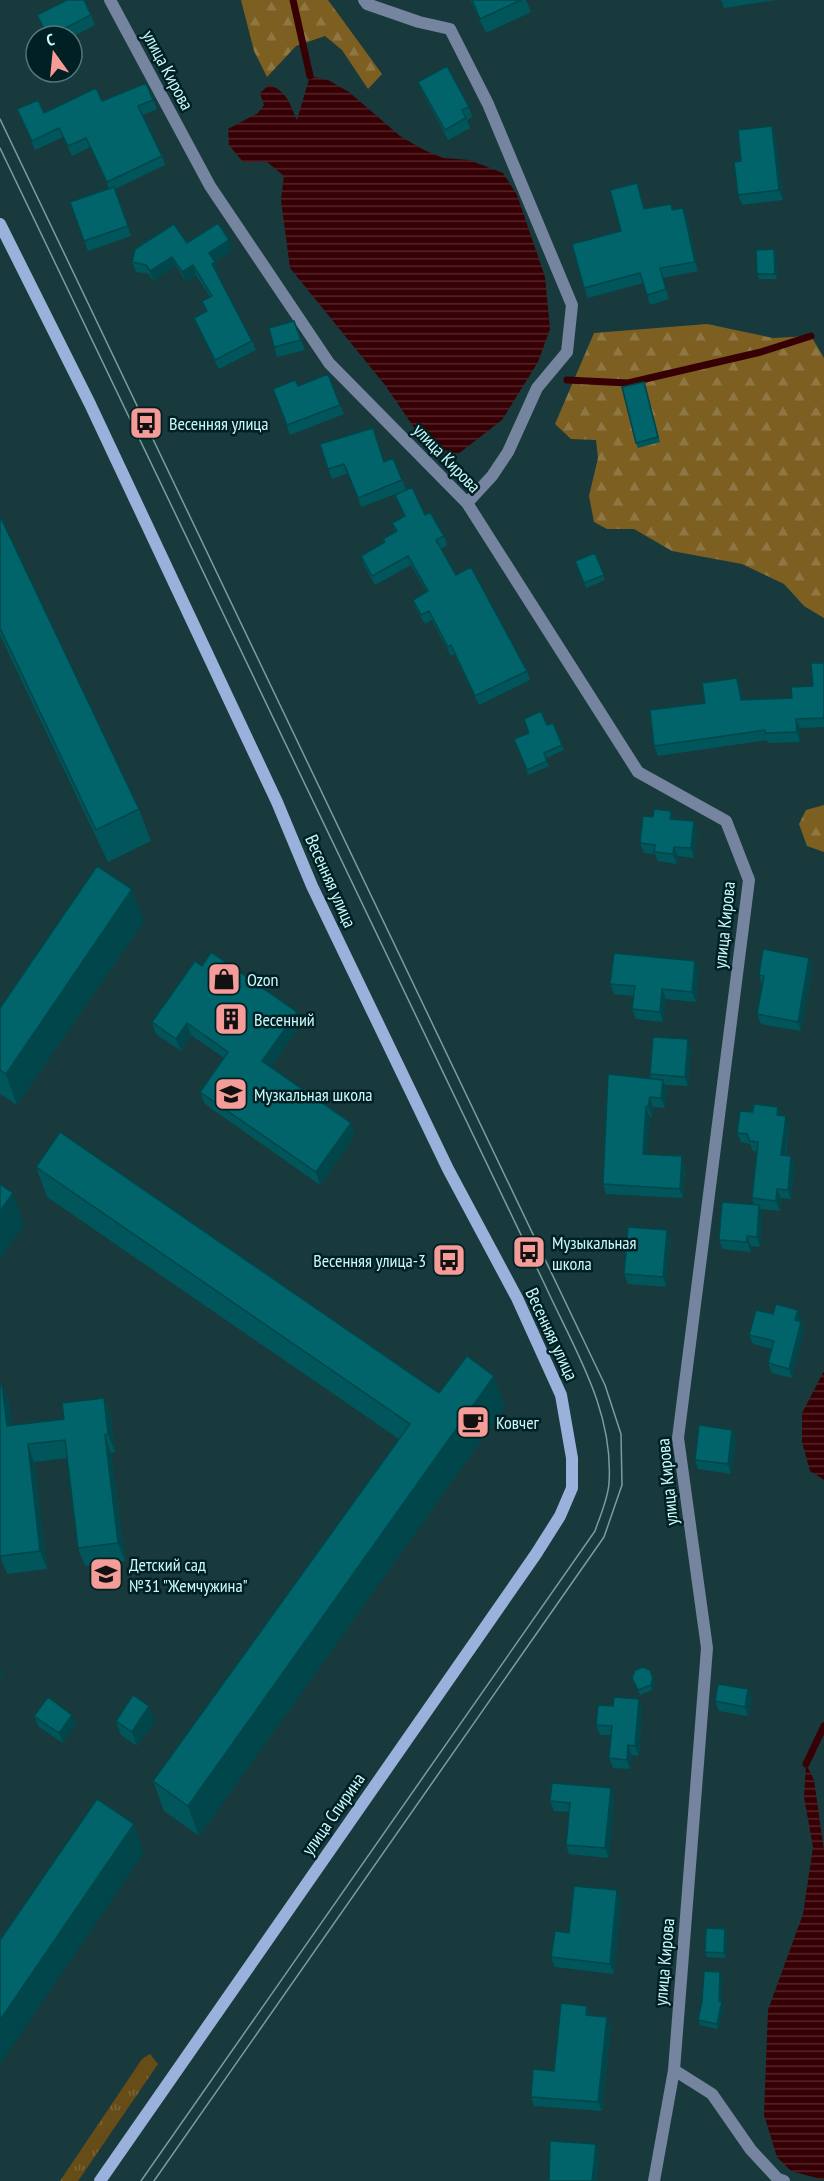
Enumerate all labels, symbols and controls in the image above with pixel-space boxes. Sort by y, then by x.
north arrow [24,24,84,84]
street label: улица Кирова [137,26,199,114]
text: С [44,29,57,50]
bus stop icon: Весенняя улица [128,405,164,441]
place label: Весенняя улица [169,412,269,435]
street label: улица Кирова [408,419,486,497]
street label: Весенняя улица [300,831,362,931]
street label: улица Кирова [708,880,740,970]
shop icon: Ozon [206,961,242,997]
place label: Ozon [247,968,279,991]
building icon: Весенний [213,1001,249,1037]
place label: Весенний [254,1008,315,1031]
school or university icon: Музкальная школа [213,1076,249,1112]
place label: Музкальная школа [254,1083,372,1106]
place label: Музыкальная школа [552,1231,637,1275]
bus stop icon: Музыкальная школа [511,1234,547,1270]
bus stop icon: Весенняя улица-3 [431,1242,467,1278]
place label: Весенняя улица-3 [313,1249,426,1272]
street label: Весенняя улица [521,1284,583,1384]
cafe icon: Ковчег [455,1404,491,1440]
place label: Ковчег [496,1411,540,1434]
street label: улица Кирова [651,1437,683,1527]
place label: Детский сад №31 "Жемчужина" [129,1553,248,1597]
school or university icon: Детский сад №31 "Жемчужина" [88,1556,124,1592]
street label: улица Спирина [296,1768,370,1860]
street label: улица Кирова [649,1917,679,2007]

